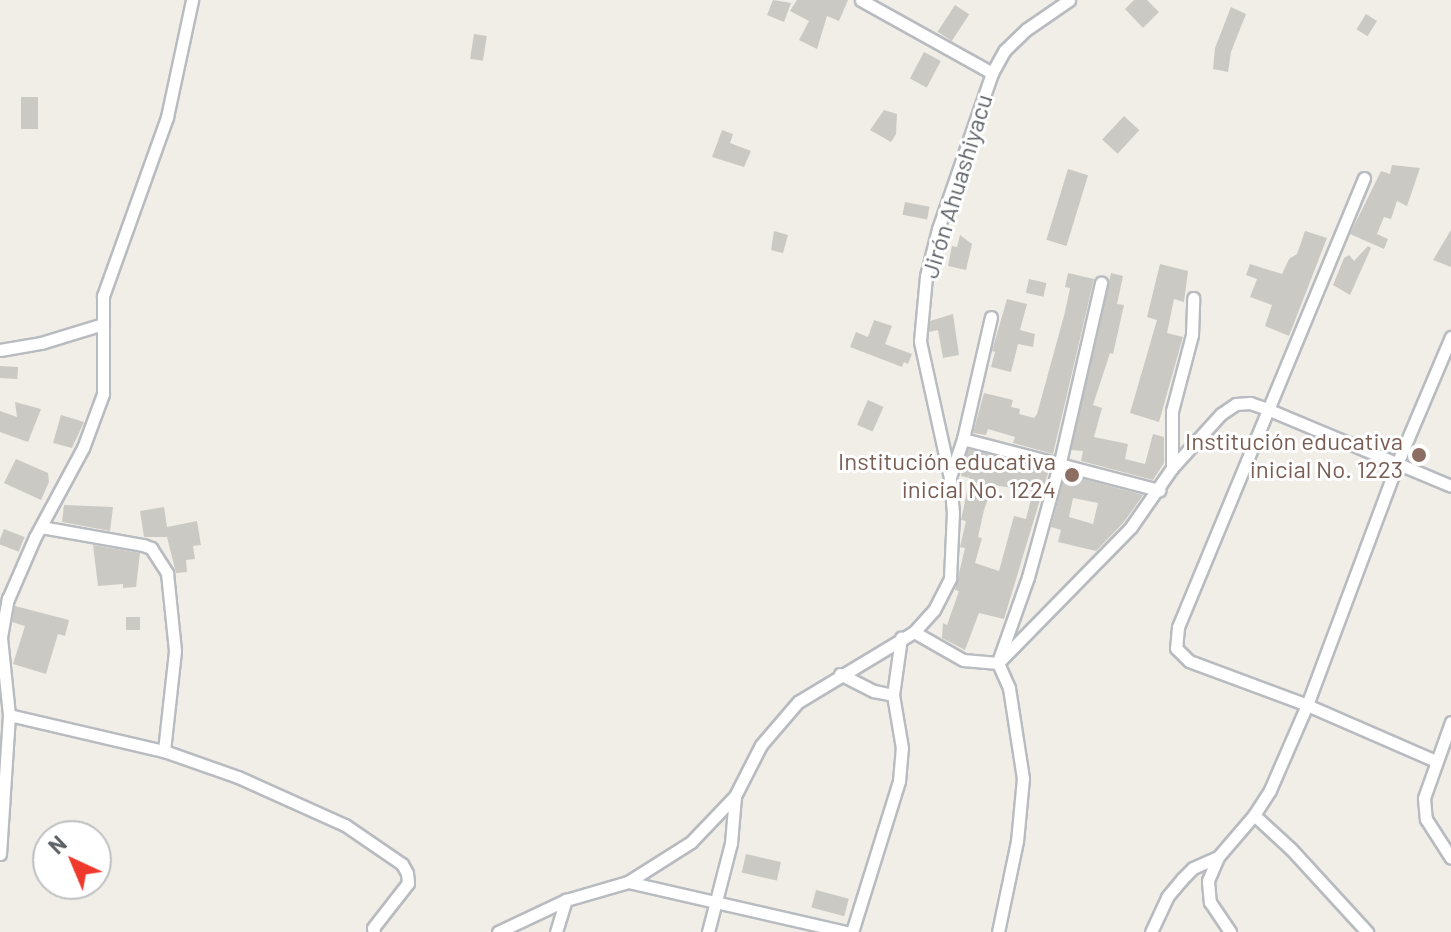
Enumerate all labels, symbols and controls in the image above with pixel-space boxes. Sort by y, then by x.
street label: Jirón Ahuashiyacu [914,91,998,281]
place label: Institución educativa inicial No. 1223 [1185,427,1403,483]
marker: Institución educativa inicial No. 1223 [1410,446,1428,464]
place label: Institución educativa inicial No. 1224 [838,447,1056,503]
marker: Institución educativa inicial No. 1224 [1063,466,1081,484]
north arrow [32,820,112,900]
text: N [42,830,71,859]

